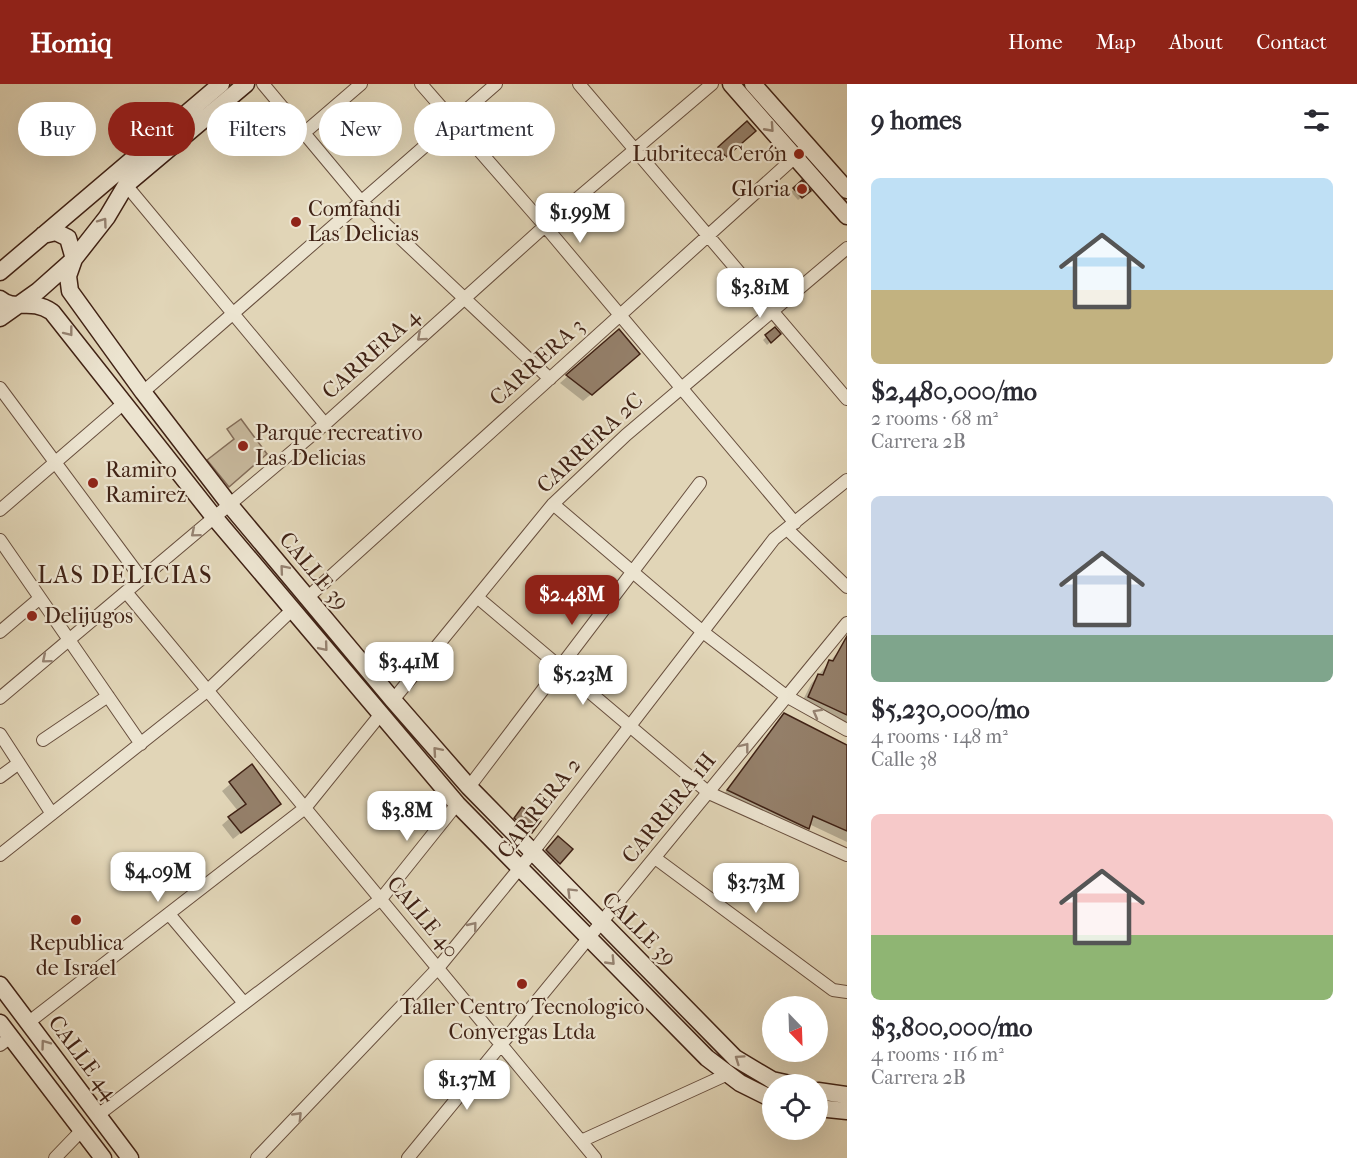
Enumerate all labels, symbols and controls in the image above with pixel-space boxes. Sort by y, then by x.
text: Homiq [30,26,112,59]
text: Home [1008,30,1063,54]
text: Map [1096,30,1136,54]
text: About [1169,30,1223,54]
text: Contact [1256,30,1327,54]
chip: Buy [18,102,96,156]
chip: Rent [108,102,195,156]
chip: Filters [207,102,307,156]
chip: New [319,102,402,156]
chip: Apartment [414,102,555,156]
icon: filters [1300,104,1333,137]
text: 9 homes [871,105,962,136]
one-way arrow [763,121,774,131]
place label: Lubriteca Cerón [632,141,787,167]
marker: Lubriteca Cerón [792,147,806,161]
place label: Gloria [731,176,791,202]
marker: Gloria [795,182,809,196]
pin: $1.99M [531,193,629,244]
place label: Comfandi Las Delicias [308,196,419,247]
text: $1.99M [550,201,611,224]
marker: Comfandi Las Delicias [289,215,303,229]
one-way arrow [96,217,107,228]
icon: home [1048,217,1156,325]
pin: $3.81M [711,268,809,319]
text: $3.81M [731,276,789,299]
street label: CARRERA 4 [317,303,426,405]
street label: CARRERA 3 [484,313,590,411]
one-way arrow [61,326,72,337]
one-way arrow [417,330,428,341]
text: $2,480,000/mo [871,376,1037,407]
street label: CARRERA 2C [532,387,648,499]
text: 2 rooms · 68 m² [871,407,998,430]
place label: Parque recreativo Las Delicias [255,420,423,471]
text: Carrera 2B [871,430,966,453]
marker: Parque recreativo Las Delicias [236,439,250,453]
place label: Ramiro Ramirez [105,457,186,508]
marker: Ramiro Ramirez [86,476,100,490]
one-way arrow [191,526,202,537]
street label: CALLE 39 [274,527,354,615]
icon: home [1048,535,1156,643]
district label: LAS DELICIAS [37,561,213,589]
one-way arrow [280,565,291,576]
pin: $2.48M [523,575,621,626]
text: $2.48M [539,583,605,606]
place label: Delijugos [44,603,133,629]
marker: Delijugos [25,609,39,623]
one-way arrow [316,640,327,651]
pin: $3.41M [360,642,458,693]
text: $3.41M [379,650,439,673]
one-way arrow [42,652,53,663]
pin: $5.23M [534,655,632,706]
text: $5.23M [553,663,613,686]
text: $5,230,000/mo [871,694,1030,725]
one-way arrow [812,708,823,720]
text: 4 rooms · 148 m² [871,725,1008,748]
one-way arrow [738,743,749,754]
one-way arrow [433,747,444,757]
street label: CARRERA 1H [617,748,721,868]
text: Calle 38 [871,748,937,771]
street label: CARRERA 2 [492,752,586,864]
pin: $3.8M [365,791,449,842]
text: $3.8M [381,799,433,822]
pin: $4.09M [109,852,207,903]
icon: home [1048,853,1156,961]
text: $4.09M [124,860,192,883]
pin: $3.73M [707,863,805,914]
street label: CALLE 40 [381,871,465,963]
text: $3.73M [727,871,785,894]
street label: CALLE 39 [596,886,682,972]
one-way arrow [567,888,578,899]
marker: Republica de Israel [69,913,83,927]
one-way arrow [465,922,476,933]
place label: Republica de Israel [29,930,124,981]
one-way arrow [604,953,615,964]
marker: Taller Centro Tecnologico Convergas Ltda [515,977,529,991]
place label: Taller Centro Tecnologico Convergas Ltda [400,994,644,1045]
north arrow [762,996,828,1062]
map controls [762,996,828,1140]
street label: CALLE 44 [43,1010,124,1106]
text: $3,800,000/mo [871,1012,1033,1043]
one-way arrow [41,1039,52,1050]
text: 4 rooms · 116 m² [871,1043,1004,1066]
one-way arrow [734,1055,745,1066]
pin: $1.37M [418,1060,516,1111]
text: Carrera 2B [871,1066,966,1089]
text: $1.37M [438,1068,496,1091]
button: locate [762,1074,828,1140]
one-way arrow [290,1112,301,1123]

